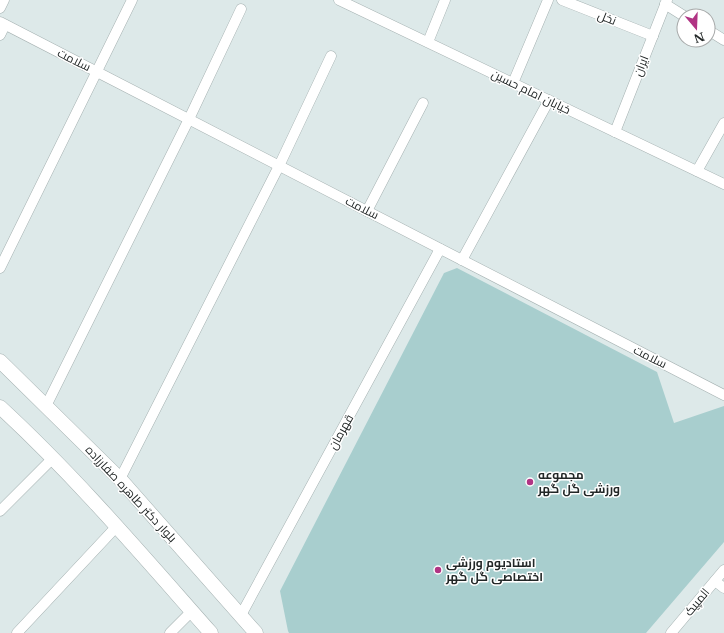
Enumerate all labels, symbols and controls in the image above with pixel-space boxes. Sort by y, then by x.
street label: نخل [596,7,619,28]
north arrow [676,8,716,48]
text: N [691,29,706,46]
street label: سلامت [55,45,94,74]
street label: ایران [630,53,651,78]
street label: خیابان امام حسین [489,66,573,118]
street label: سلامت [343,193,382,222]
street label: سلامت [631,342,670,371]
street label: قهرمان [325,411,356,452]
street label: بلوار دکتر طاهره صفارزاده [83,442,180,545]
place label: مجموعه ورزشی گل گهر [537,467,620,497]
marker: مجموعه ورزشی گل گهر [525,477,535,487]
place label: استادیوم ورزشی اختصاصی گل گهر [445,555,543,585]
marker: استادیوم ورزشی اختصاصی گل گهر [433,565,443,575]
street label: المپیک [681,585,713,619]

